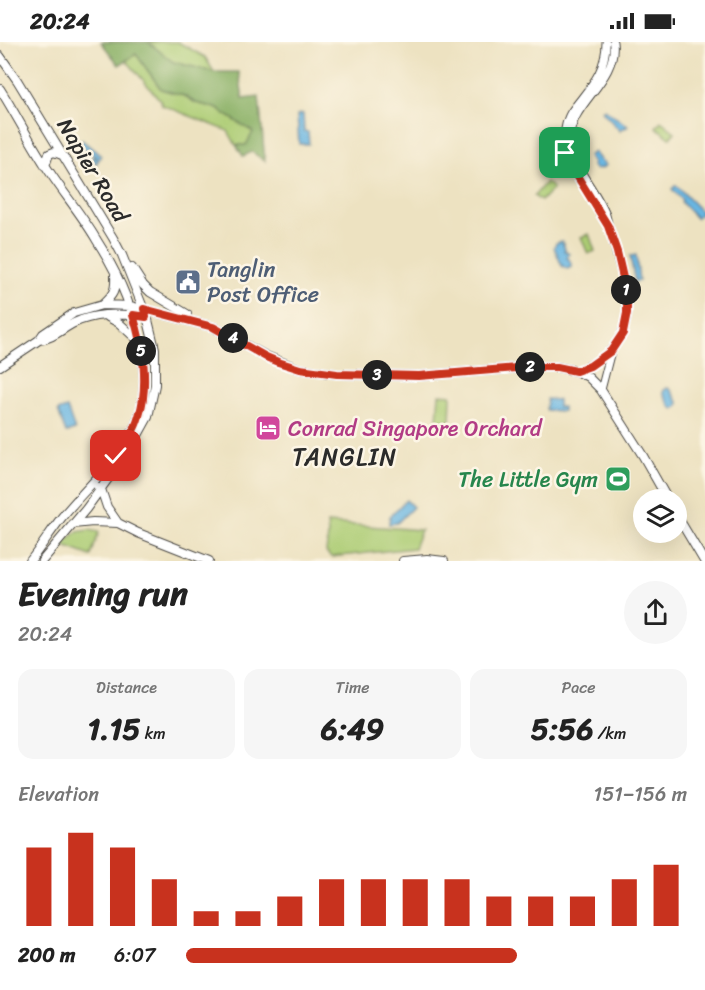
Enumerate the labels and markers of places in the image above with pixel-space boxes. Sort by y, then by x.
pin [539,127,590,178]
place label: Tanglin Post Office [207,250,319,314]
public building icon: Tanglin Post Office [173,267,203,297]
pin: 1 [611,275,641,305]
pin: 4 [218,323,248,353]
pin: 5 [126,336,156,366]
pin: 2 [515,352,545,382]
pin: 3 [362,360,392,390]
place label: Conrad Singapore Orchard [288,409,543,448]
hotel icon: Conrad Singapore Orchard [253,413,283,443]
pin [90,430,141,481]
place label: The Little Gym [458,460,598,499]
sports icon: The Little Gym [603,464,633,494]

